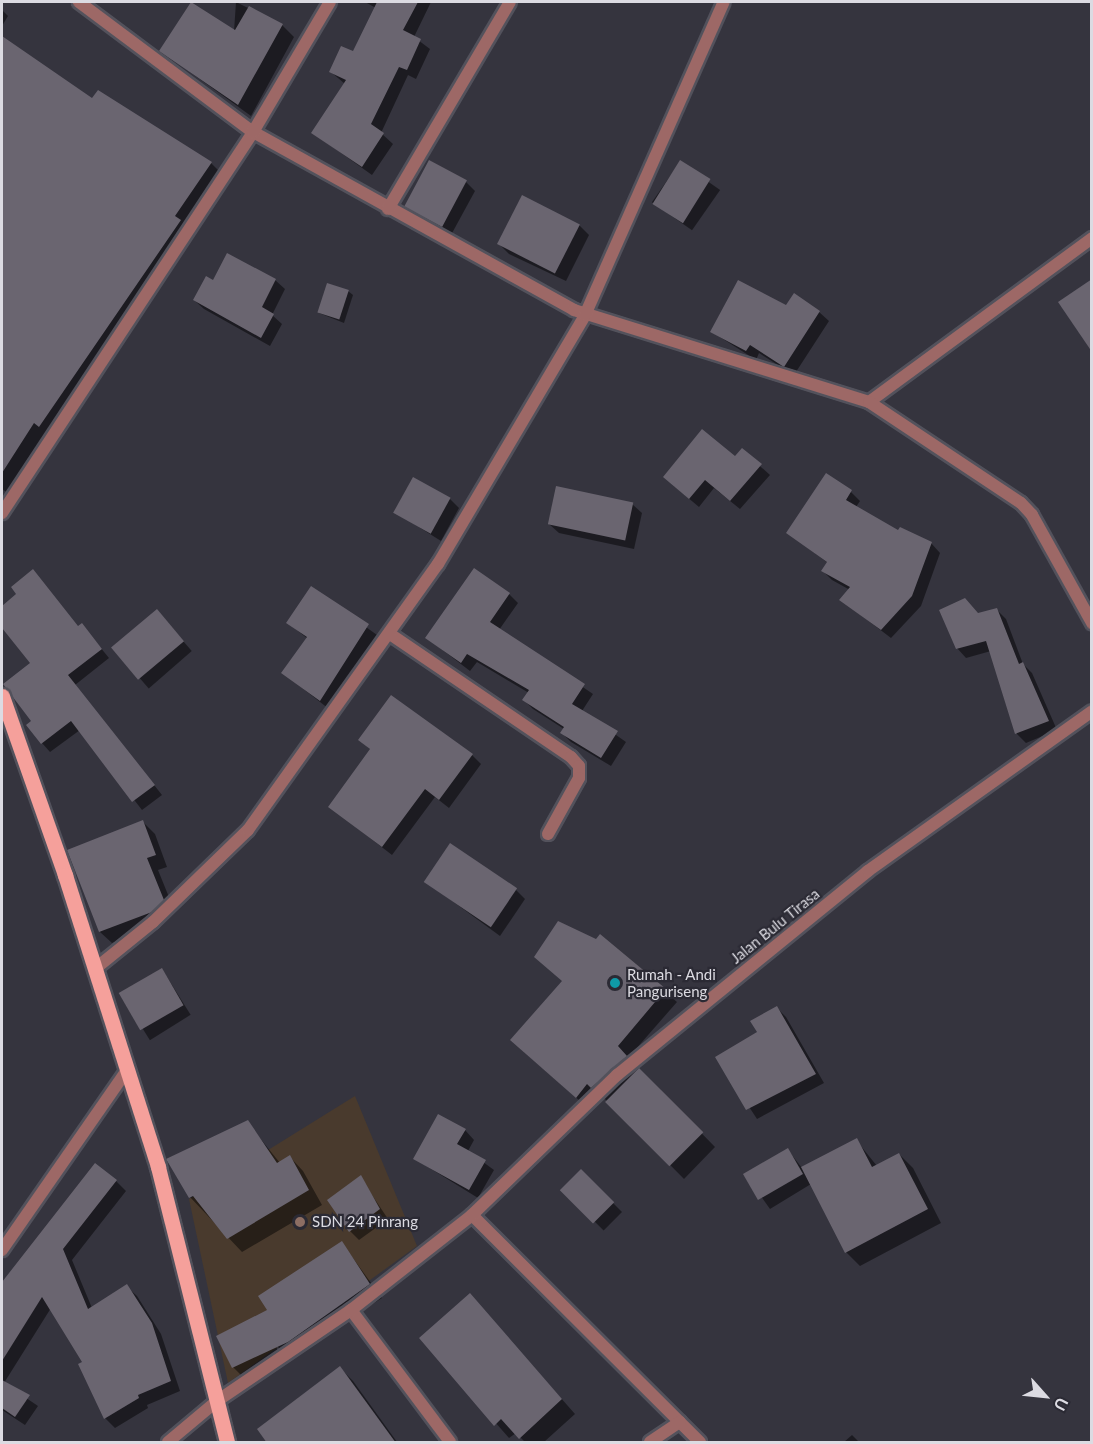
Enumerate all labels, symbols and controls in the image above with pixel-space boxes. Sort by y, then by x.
street label: Jalan Bulu Tirasa [727,885,823,967]
place label: Rumah - Andi Panguriseng [627,965,716,1000]
marker: Rumah - Andi Panguriseng [608,976,622,990]
place label: SDN 24 Pinrang [312,1213,418,1231]
marker: SDN 24 Pinrang [293,1215,307,1229]
north arrow [1015,1366,1075,1426]
text: U [1050,1395,1073,1414]

